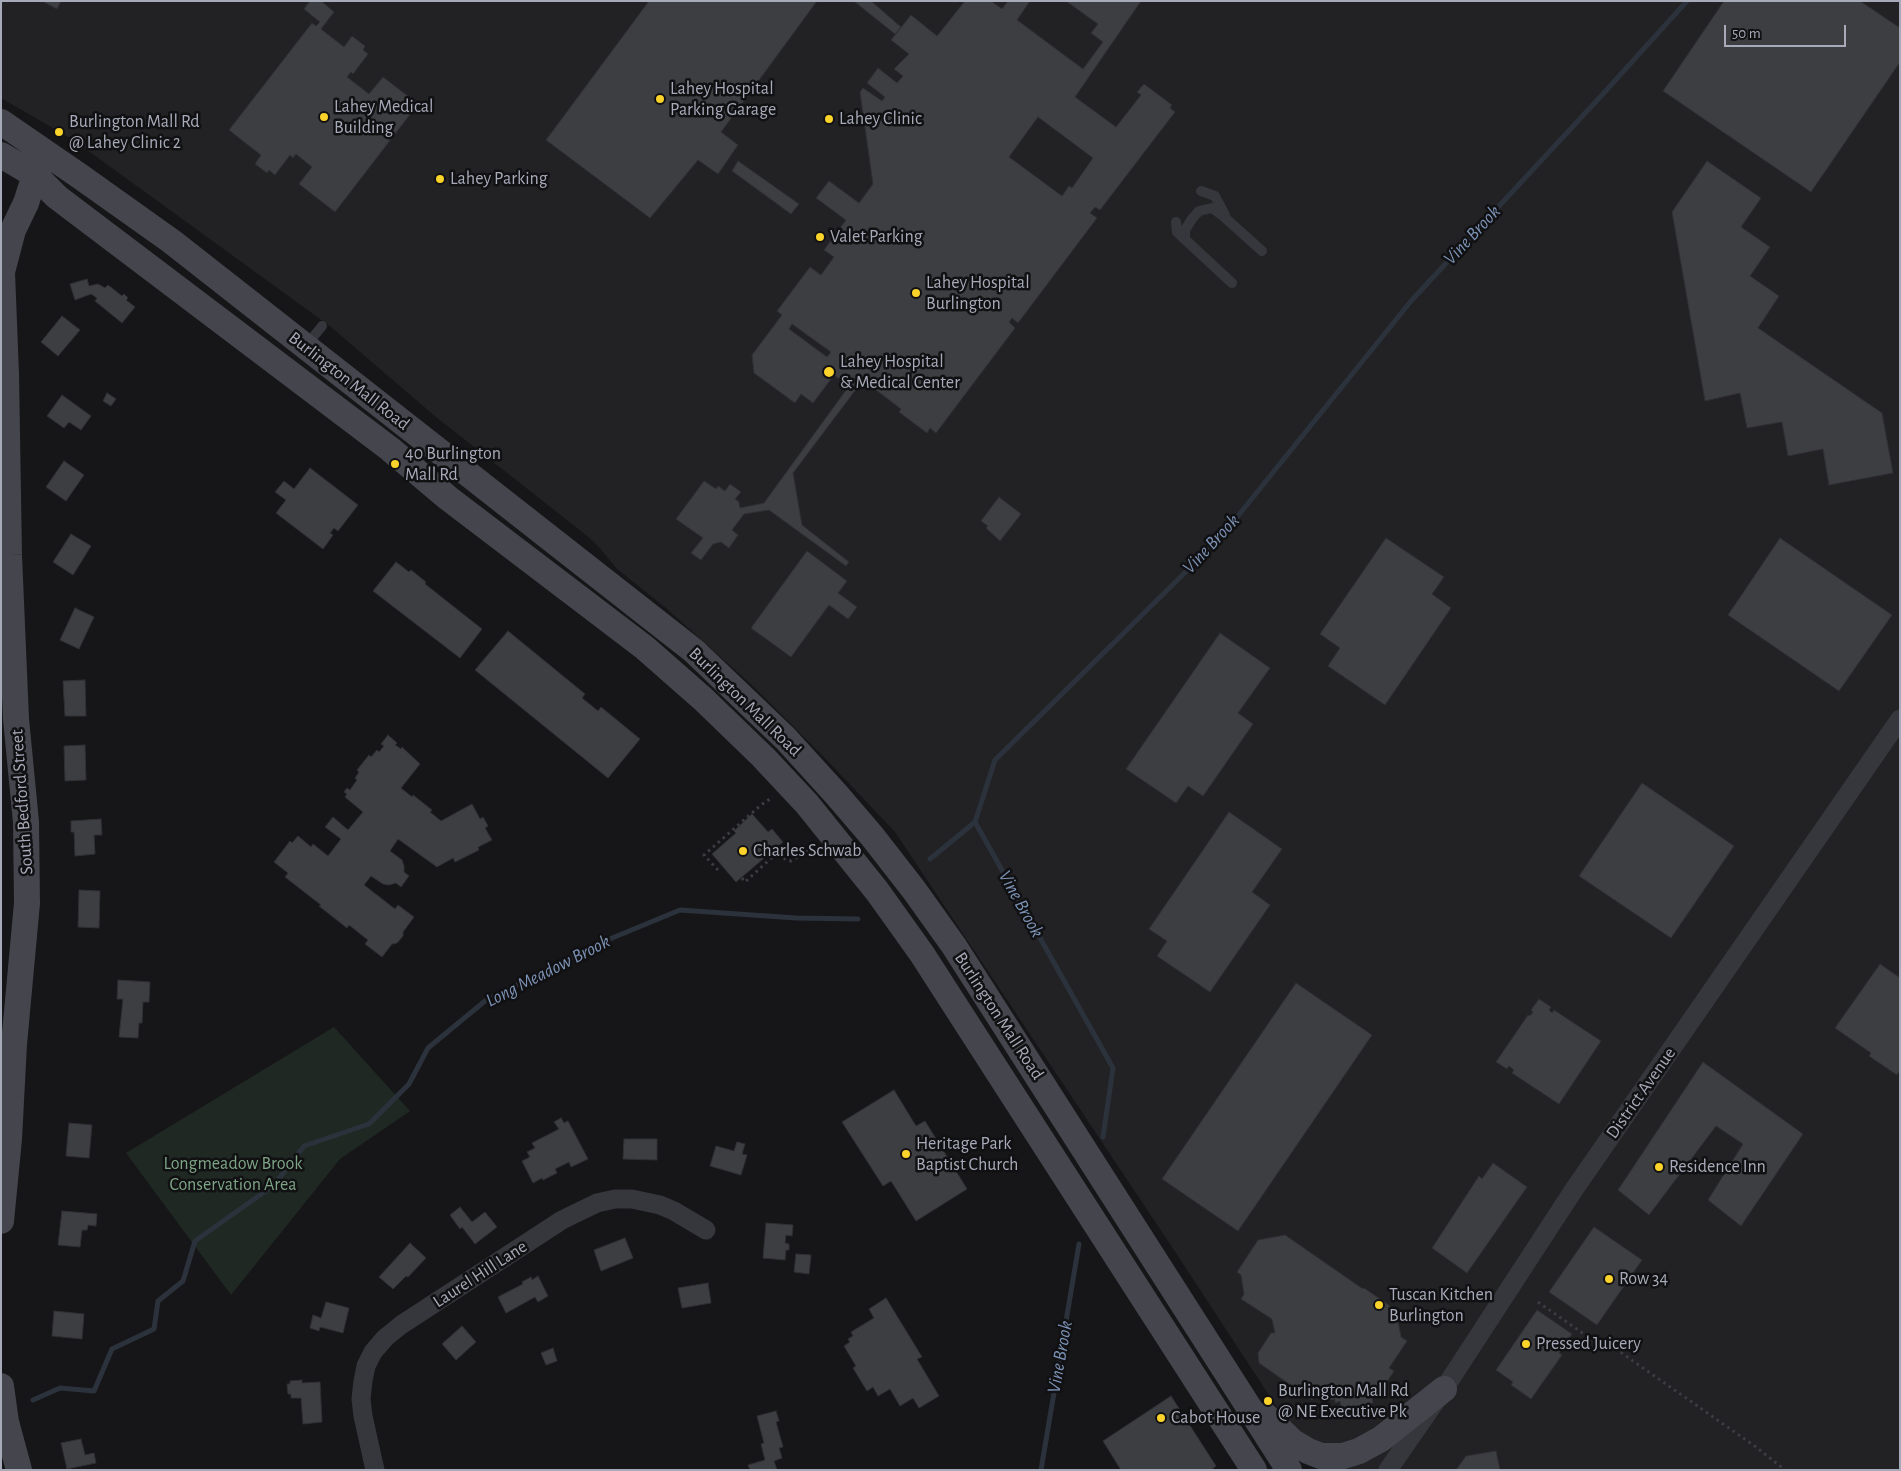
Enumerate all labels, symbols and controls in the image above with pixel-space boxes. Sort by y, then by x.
scale bar [1726,15,1848,47]
text: 50 m [1732,26,1761,41]
place label: Lahey Hospital Parking Garage [670,78,776,120]
marker: Lahey Hospital Parking Garage [654,93,666,105]
place label: Lahey Medical Building [334,96,433,138]
place label: Lahey Clinic [839,108,922,130]
place label: Burlington Mall Rd @ Lahey Clinic 2 [69,111,200,154]
marker: Lahey Medical Building [318,111,330,123]
marker: Lahey Clinic [823,113,835,125]
marker: Burlington Mall Rd @ Lahey Clinic 2 [53,126,65,138]
place label: Lahey Parking [450,168,548,190]
marker: Lahey Parking [434,173,446,185]
water label: Vine Brook [1439,200,1505,270]
place label: Valet Parking [830,226,922,248]
marker: Valet Parking [814,231,826,243]
place label: Lahey Hospital Burlington [926,272,1030,314]
marker: Lahey Hospital Burlington [910,287,922,299]
street label: Burlington Mall Road [284,327,414,435]
place label: Lahey Hospital & Medical Center [840,351,960,394]
marker: Lahey Hospital & Medical Center [822,365,836,379]
place label: 40 Burlington Mall Rd [405,443,501,486]
marker: 40 Burlington Mall Rd [389,458,401,470]
water label: Vine Brook [1178,509,1244,579]
street label: Burlington Mall Road [684,643,806,761]
street label: South Bedford Street [6,729,38,875]
place label: Charles Schwab [753,840,862,862]
marker: Charles Schwab [737,845,749,857]
water label: Vine Brook [993,866,1049,942]
water label: Long Meadow Brook [482,930,614,1012]
street label: Burlington Mall Road [950,948,1048,1084]
street label: District Avenue [1602,1043,1680,1143]
place label: Heritage Park Baptist Church [916,1133,1018,1176]
marker: Heritage Park Baptist Church [900,1148,912,1160]
park label: Longmeadow Brook Conservation Area [163,1153,303,1196]
place label: Residence Inn [1669,1156,1766,1178]
marker: Residence Inn [1653,1161,1665,1173]
street label: Laurel Hill Lane [429,1236,531,1312]
place label: Row 34 [1619,1268,1668,1290]
marker: Row 34 [1603,1273,1615,1285]
place label: Tuscan Kitchen Burlington [1389,1284,1493,1326]
marker: Tuscan Kitchen Burlington [1373,1299,1385,1311]
water label: Vine Brook [1042,1319,1078,1395]
place label: Pressed Juicery [1536,1333,1641,1355]
marker: Pressed Juicery [1520,1338,1532,1350]
place label: Burlington Mall Rd @ NE Executive Pk [1278,1380,1409,1422]
marker: Burlington Mall Rd @ NE Executive Pk [1262,1395,1274,1407]
place label: Cabot House [1171,1407,1260,1429]
marker: Cabot House [1155,1412,1167,1424]

